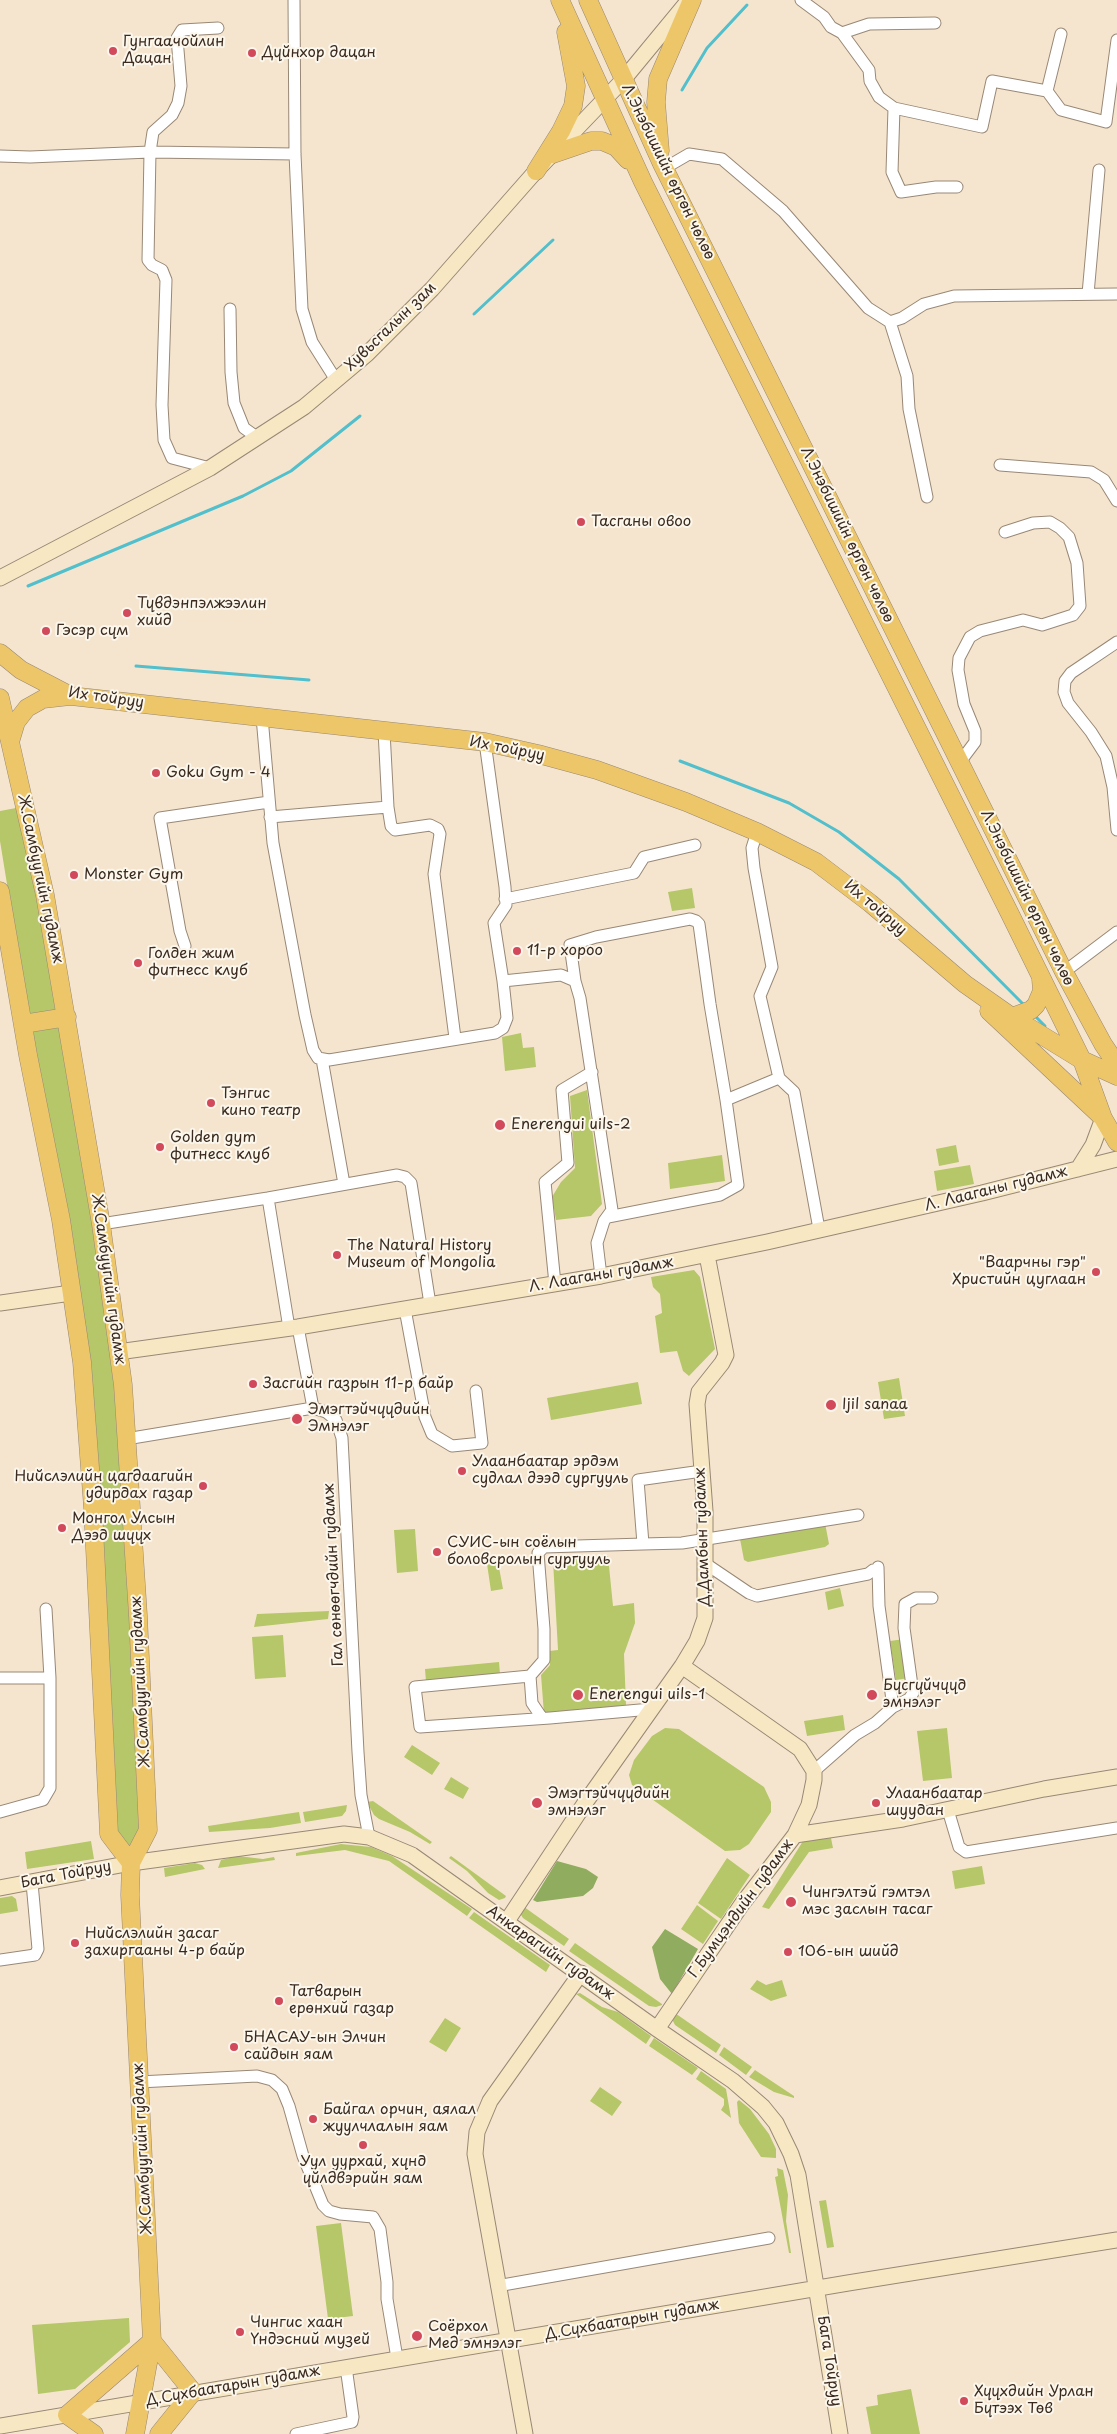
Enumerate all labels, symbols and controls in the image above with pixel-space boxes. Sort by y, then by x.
place label: Гунгаачойлин Дацан [123,33,224,68]
place label: Дүйнхор дацан [262,44,376,62]
marker: Гунгаачойлин Дацан [107,45,119,57]
marker: Дүйнхор дацан [246,47,258,59]
street label: Л.Энэбишийн өргөн чөлөө [617,81,719,263]
street label: Хувьсгалын зам [341,279,441,375]
street label: Л.Энэбишийн өргөн чөлөө [796,444,898,626]
place label: Тасганы овоо [591,513,691,531]
marker: Тасганы овоо [575,516,587,528]
place label: Түвдэнпэлжээлин хийд [137,595,267,630]
marker: Түвдэнпэлжээлин хийд [121,607,133,619]
place label: Гэсэр сүм [56,622,129,640]
marker: Гэсэр сүм [40,625,52,637]
street label: Их тойруу [67,684,145,712]
street label: Их тойруу [468,733,546,765]
place label: Goku Gym - 4 [166,764,271,782]
marker: Goku Gym - 4 [150,767,162,779]
street label: Ж.Самбуугийн гудамж [13,793,67,965]
street label: Л.Энэбишийн өргөн чөлөө [976,807,1078,989]
place label: Monster Gym [84,866,183,884]
marker: Monster Gym [68,869,80,881]
street label: Их тойруу [840,877,910,939]
place label: 11-р хороо [527,942,603,960]
place label: Голден жим фитнесс клуб [148,945,248,980]
marker: 11-р хороо [511,945,523,957]
marker: Голден жим фитнесс клуб [132,957,144,969]
place label: Тэнгис кино театр [221,1085,301,1120]
marker: Тэнгис кино театр [205,1097,217,1109]
place label: Enerengui uils-2 [511,1116,631,1134]
marker: Enerengui uils-2 [493,1118,507,1132]
place label: Golden gym фитнесс клуб [170,1129,270,1164]
marker: Golden gym фитнесс клуб [154,1141,166,1153]
street label: Л. Лааганы гудамж [923,1163,1069,1215]
street label: Ж.Самбуугийн гудамж [87,1193,129,1365]
place label: The Natural History Museum of Mongolia [347,1237,495,1272]
marker: The Natural History Museum of Mongolia [331,1249,343,1261]
street label: Л. Лааганы гудамж [527,1253,675,1297]
place label: "Ваарчны гэр" Христийн цуглаан [952,1254,1086,1289]
marker: "Ваарчны гэр" Христийн цуглаан [1090,1266,1102,1278]
place label: Засгийн газрын 11-р байр [263,1375,453,1393]
marker: Засгийн газрын 11-р байр [247,1378,259,1390]
place label: Ijil sanaa [842,1396,908,1414]
marker: Ijil sanaa [824,1398,838,1412]
place label: Эмэгтэйчүүдийн Эмнэлэг [308,1401,430,1436]
marker: Эмэгтэйчүүдийн Эмнэлэг [290,1412,304,1426]
place label: Улаанбаатар эрдэм судлал дээд сургууль [472,1453,628,1488]
marker: Улаанбаатар эрдэм судлал дээд сургууль [456,1465,468,1477]
street label: Д.Дамбын гудамж [692,1467,714,1607]
place label: Нийслэлийн цагдаагийн удирдах газар [14,1468,193,1503]
marker: Нийслэлийн цагдаагийн удирдах газар [197,1480,209,1492]
street label: Гал сөнөөгчдийн гудамж [320,1483,348,1667]
place label: Монгол Улсын Дээд шүүх [72,1510,175,1545]
marker: Монгол Улсын Дээд шүүх [56,1522,68,1534]
place label: СУИС-ын соёлын боловсролын сургууль [447,1534,610,1569]
marker: СУИС-ын соёлын боловсролын сургууль [431,1546,443,1558]
street label: Ж.Самбуугийн гудамж [128,1596,154,1768]
place label: Бүсгүйчүүд эмнэлэг [883,1677,966,1712]
place label: Enerengui uils-1 [589,1686,705,1704]
marker: Enerengui uils-1 [571,1688,585,1702]
marker: Бүсгүйчүүд эмнэлэг [865,1688,879,1702]
place label: Эмэгтэйчүүдийн эмнэлэг [548,1785,670,1820]
place label: Улаанбаатар шуудан [886,1785,983,1820]
marker: Эмэгтэйчүүдийн эмнэлэг [530,1796,544,1810]
marker: Улаанбаатар шуудан [870,1797,882,1809]
street label: Г.Бумцэндийн гудамж [685,1836,797,1982]
street label: Бага Тойруу [19,1857,113,1893]
place label: Чингэлтэй гэмтэл мэс заслын тасаг [802,1884,932,1919]
marker: Чингэлтэй гэмтэл мэс заслын тасаг [784,1895,798,1909]
street label: Анкарагийн гудамж [483,1902,617,2004]
place label: Нийслэлийн засаг захиргааны 4-р байр [85,1925,245,1960]
marker: Нийслэлийн засаг захиргааны 4-р байр [69,1937,81,1949]
place label: 106-ын шийд [798,1943,899,1961]
marker: 106-ын шийд [782,1946,794,1958]
place label: Татварын ерөнхий газар [289,1983,394,2018]
marker: Татварын ерөнхий газар [273,1995,285,2007]
place label: БНАСАУ-ын Элчин сайдын яам [244,2029,386,2064]
marker: БНАСАУ-ын Элчин сайдын яам [228,2041,240,2053]
street label: Ж.Самбуугийн гудамж [130,2063,156,2235]
place label: Байгал орчин, аялал жуулчлалын яам [323,2101,476,2136]
marker: Байгал орчин, аялал жуулчлалын яам [307,2113,319,2125]
marker: Уул уурхай, хүнд үйлдвэрийн яам [357,2139,369,2151]
place label: Уул уурхай, хүнд үйлдвэрийн яам [300,2153,426,2188]
street label: Д.Сүхбаатарын гудамж [544,2296,720,2344]
place label: Чингис хаан Үндэсний музей [250,2314,370,2349]
street label: Бага Тойруу [813,2314,845,2408]
place label: Соёрхол Мед эмнэлэг [428,2318,521,2353]
marker: Чингис хаан Үндэсний музей [234,2326,246,2338]
marker: Соёрхол Мед эмнэлэг [410,2329,424,2343]
street label: Д.Сүхбаатарын гудамж [145,2362,321,2410]
place label: Хүүхдийн Урлан Бүтээх Төв [974,2383,1094,2418]
marker: Хүүхдийн Урлан Бүтээх Төв [958,2395,970,2407]

